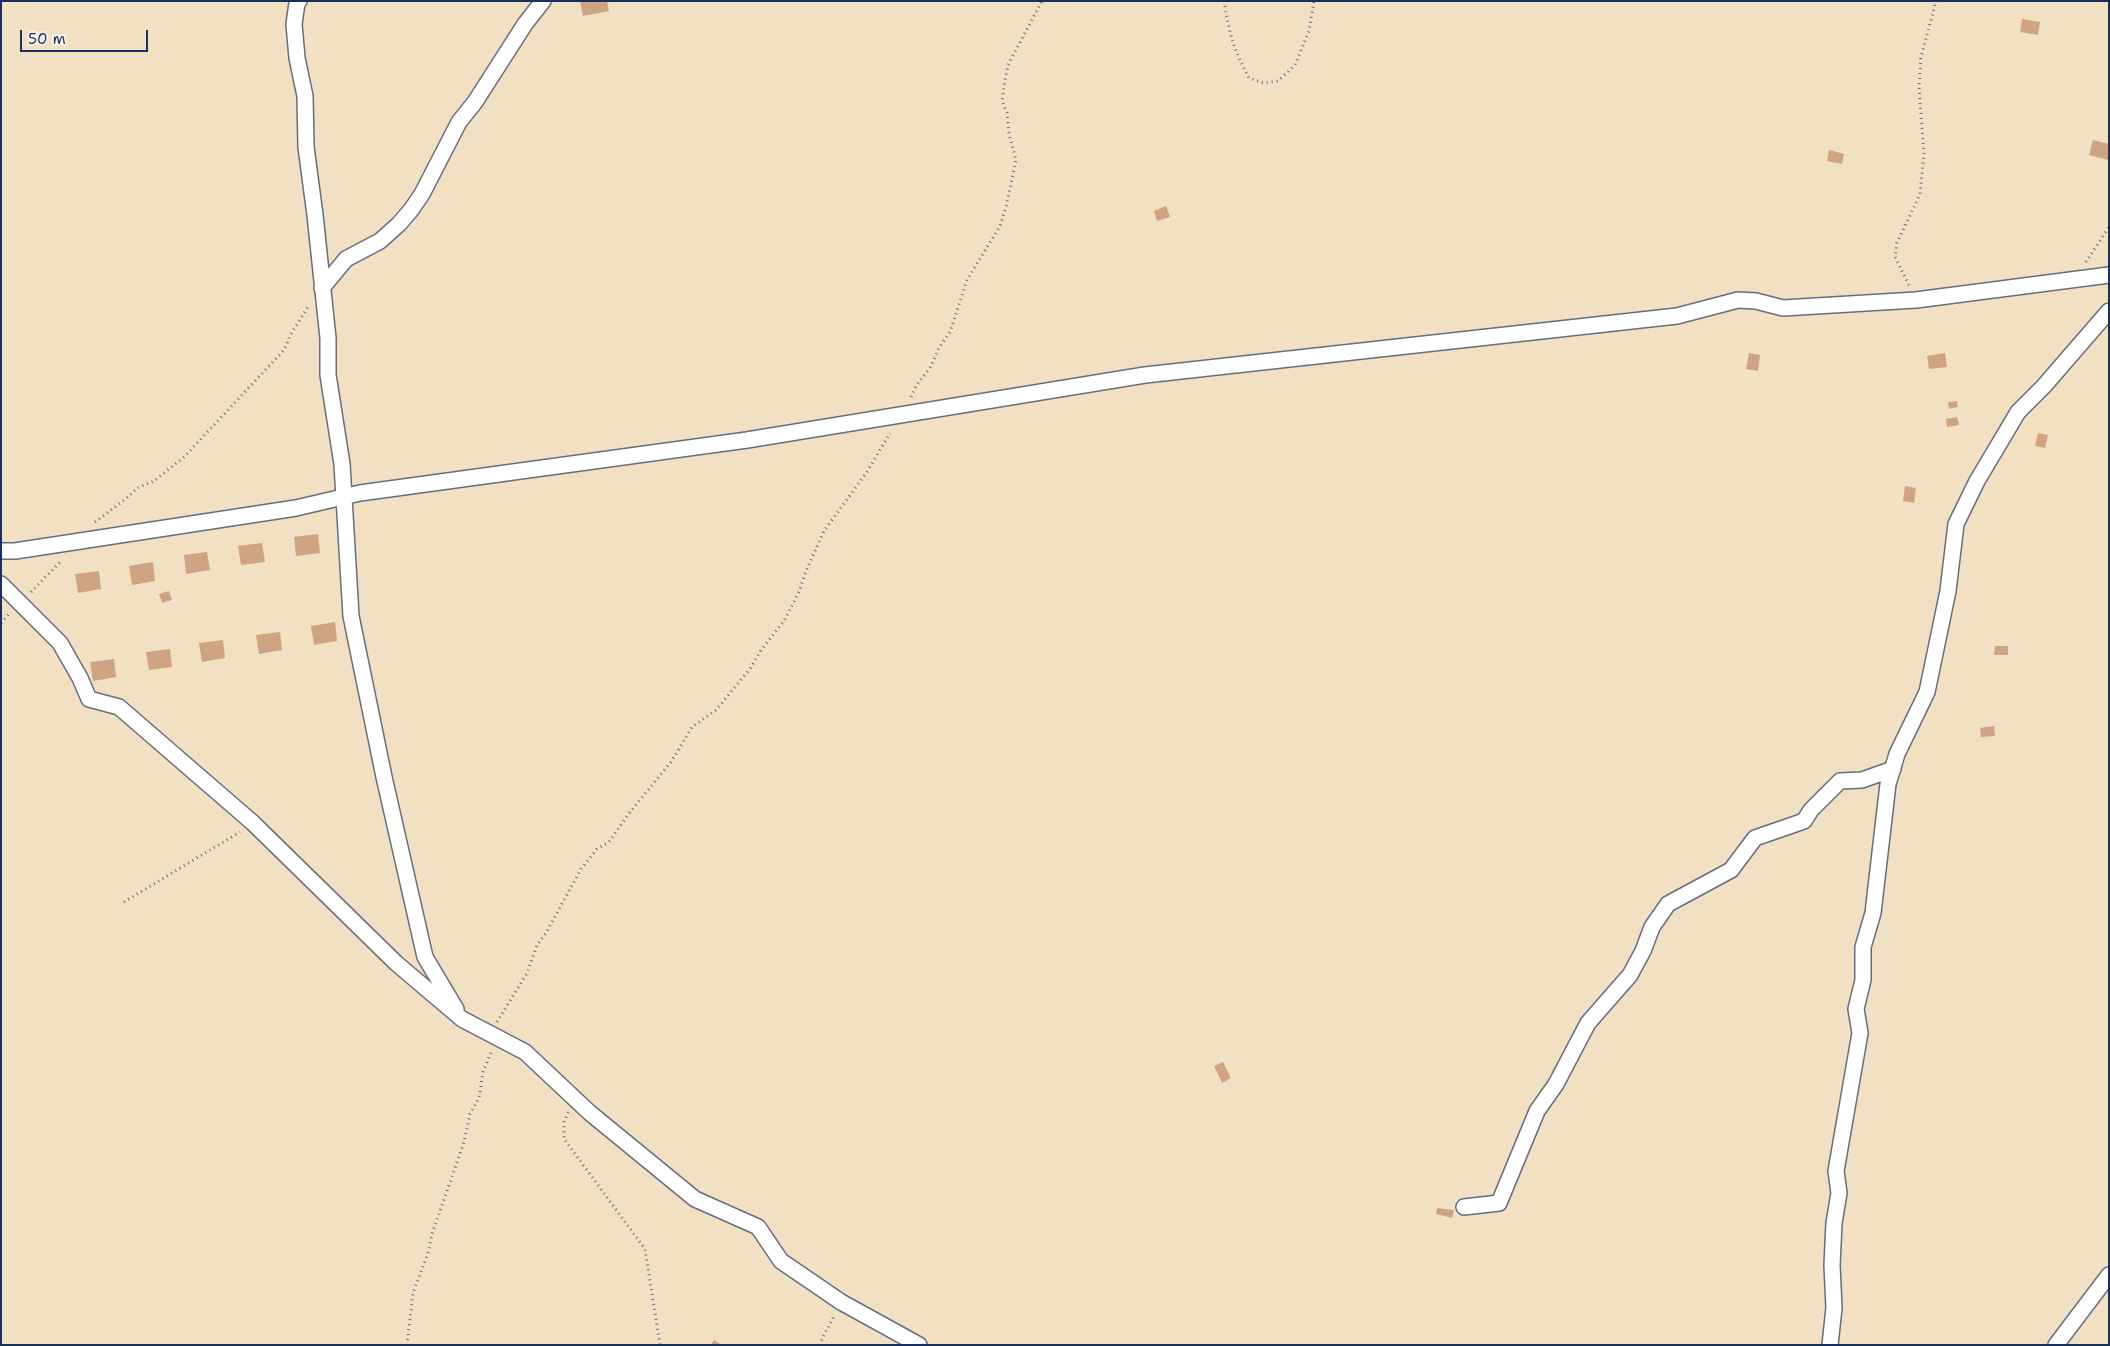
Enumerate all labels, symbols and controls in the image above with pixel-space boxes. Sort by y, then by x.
scale bar [22,20,150,52]
text: 50 m [28,29,66,49]

